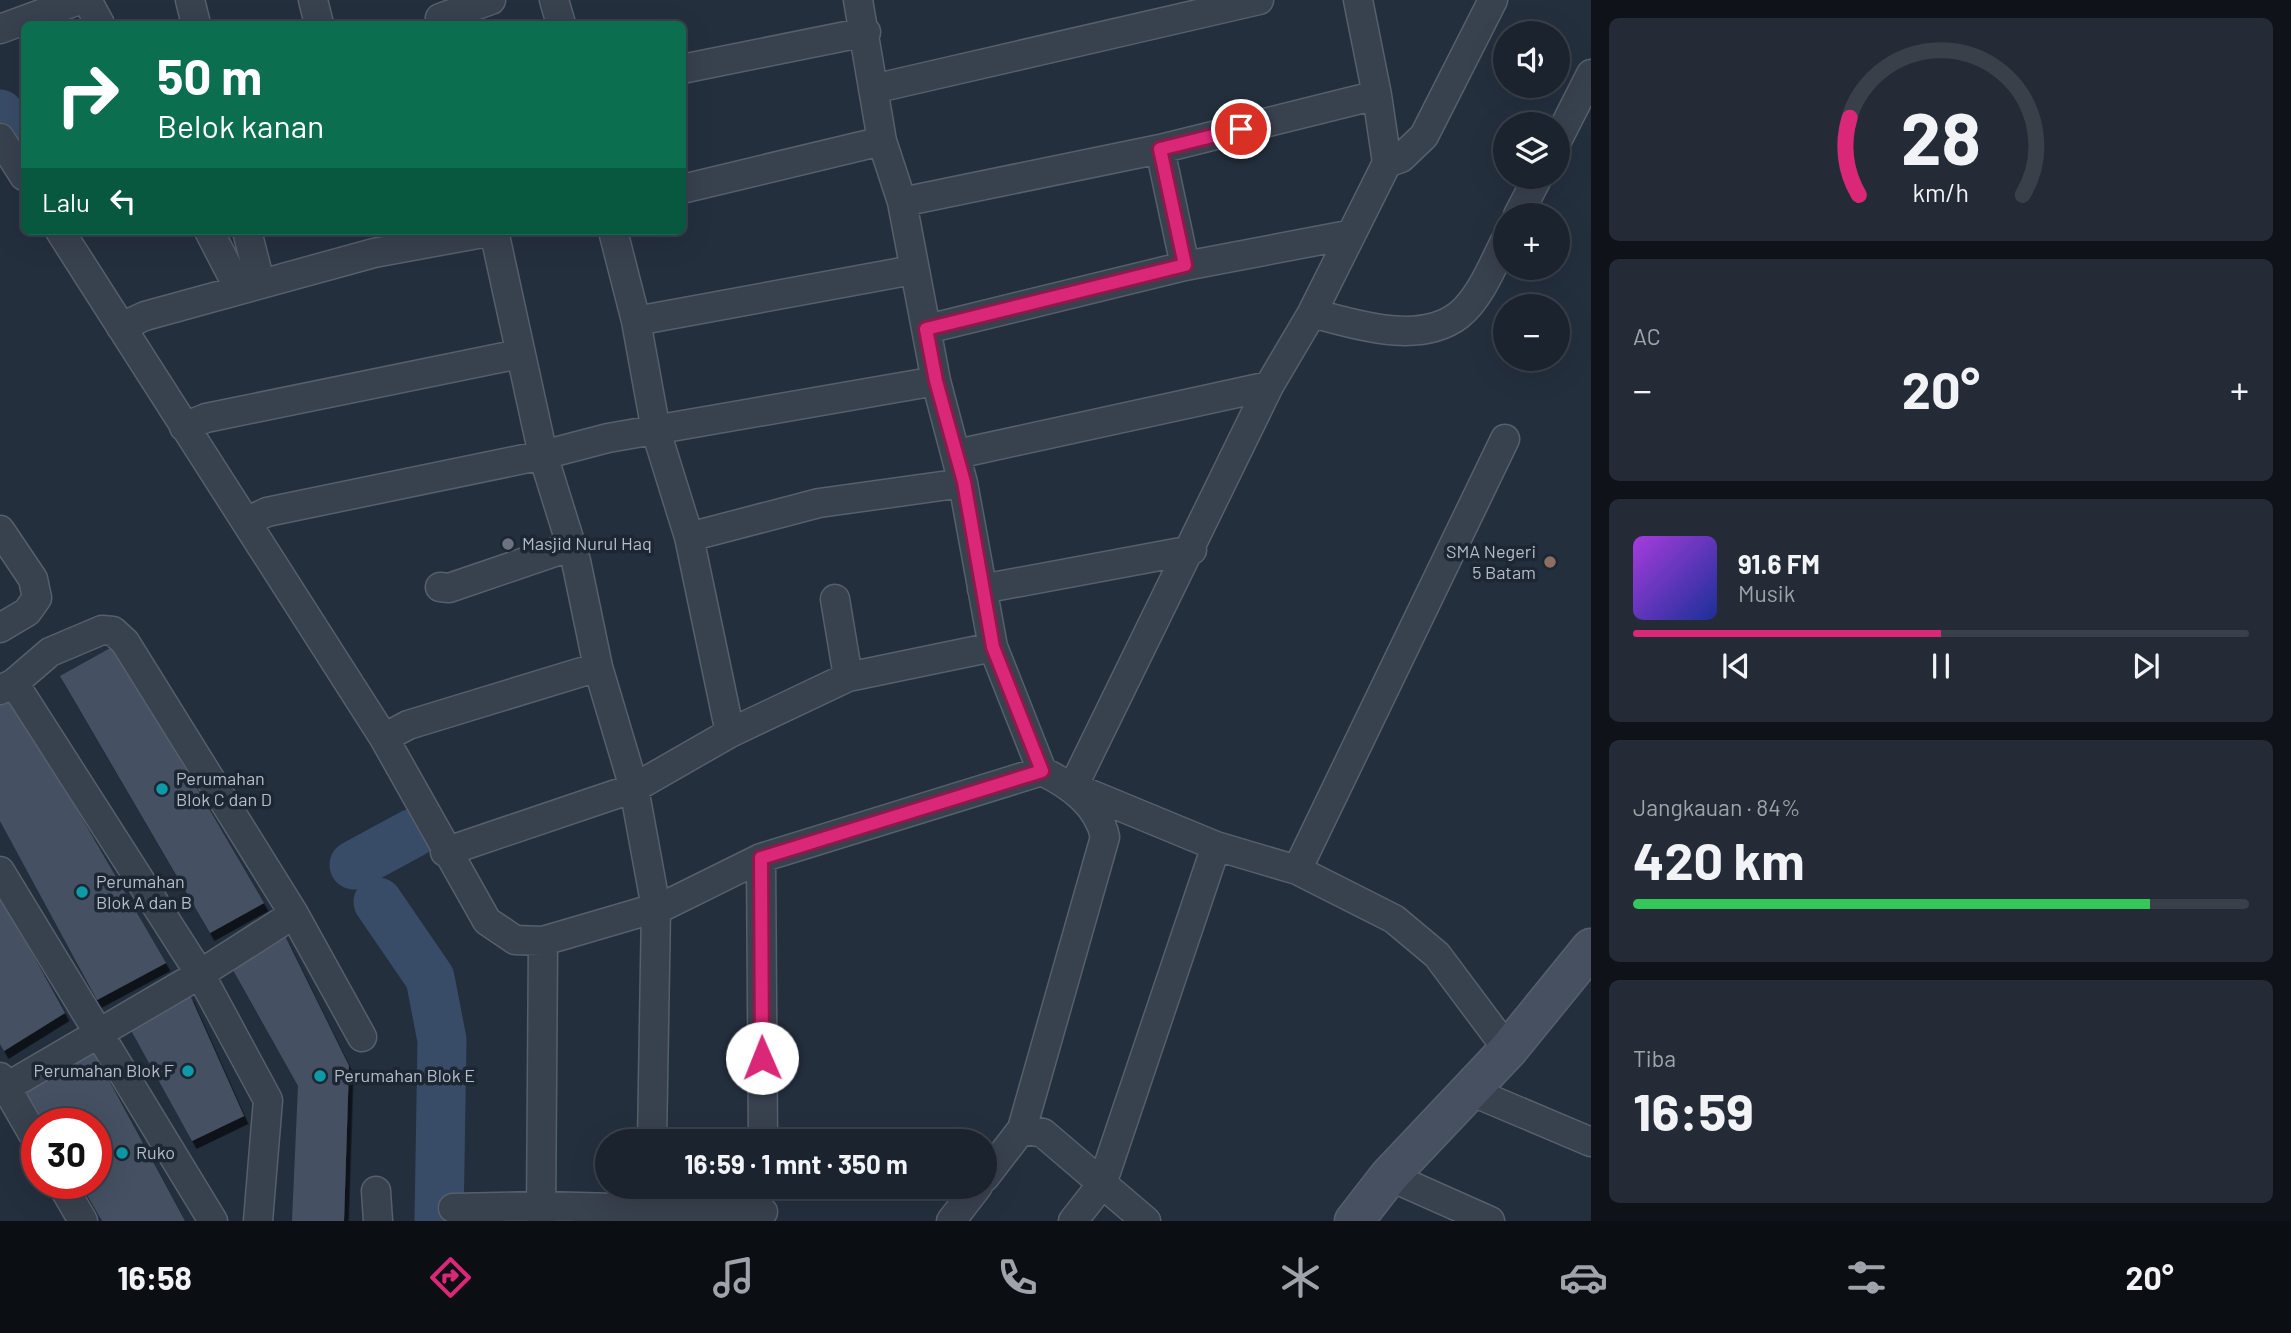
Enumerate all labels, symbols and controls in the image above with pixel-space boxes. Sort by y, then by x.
map controls [1493,21,1570,371]
button: sound [1493,21,1570,98]
text: 50 m [157,46,262,105]
icon: right [42,49,133,140]
text: 28 [1901,93,1981,181]
pin [1211,99,1271,159]
text: Belok kanan [157,106,324,144]
icon: arrive [1222,110,1260,148]
button: layers [1493,112,1570,189]
text: km/h [1913,177,1969,207]
icon: left [104,182,142,220]
text: Lalu [42,186,90,217]
button: + [1493,203,1570,280]
button: − [1493,294,1570,371]
text: AC [1633,322,1661,350]
text: 20° [1902,357,1980,419]
text: − [1633,366,1652,412]
text: + [2230,366,2249,412]
place label: Masjid Nurul Haq [522,532,652,554]
marker: Masjid Nurul Haq [500,536,516,552]
place label: SMA Negeri 5 Batam [1446,540,1536,583]
text: 91.6 FM [1738,548,1820,579]
marker: SMA Negeri 5 Batam [1542,554,1558,570]
text: Musik [1738,579,1795,607]
icon: previous [1717,647,1755,685]
icon: pause [1922,647,1960,685]
icon: next [2127,647,2165,685]
place label: Perumahan Blok C dan D [176,767,272,810]
marker: Perumahan Blok C dan D [154,781,170,797]
text: Jangkauan · 84% [1633,793,1800,821]
text: 420 km [1633,828,1805,890]
place label: Perumahan Blok A dan B [96,870,192,913]
marker: Perumahan Blok A dan B [74,884,90,900]
position arrow [725,1021,799,1095]
text: Tiba [1633,1044,1676,1072]
place label: Perumahan Blok F [34,1059,174,1081]
marker: Perumahan Blok F [180,1063,196,1079]
place label: Perumahan Blok E [334,1064,475,1086]
marker: Perumahan Blok E [312,1068,328,1084]
text: 16:59 [1633,1079,1754,1141]
speed limit sign: 30 [21,1108,112,1199]
place label: Ruko [136,1141,175,1163]
marker: Ruko [114,1145,130,1161]
text: 16:59 · 1 mnt · 350 m [684,1148,908,1179]
icon: directions [426,1253,475,1302]
icon: music [709,1253,758,1302]
icon: phone [993,1253,1042,1302]
icon: climate [1276,1253,1325,1302]
icon: car [1559,1253,1608,1302]
icon: filters [1842,1253,1891,1302]
text: 16:58 [117,1258,192,1296]
text: 20° [2126,1258,2174,1296]

